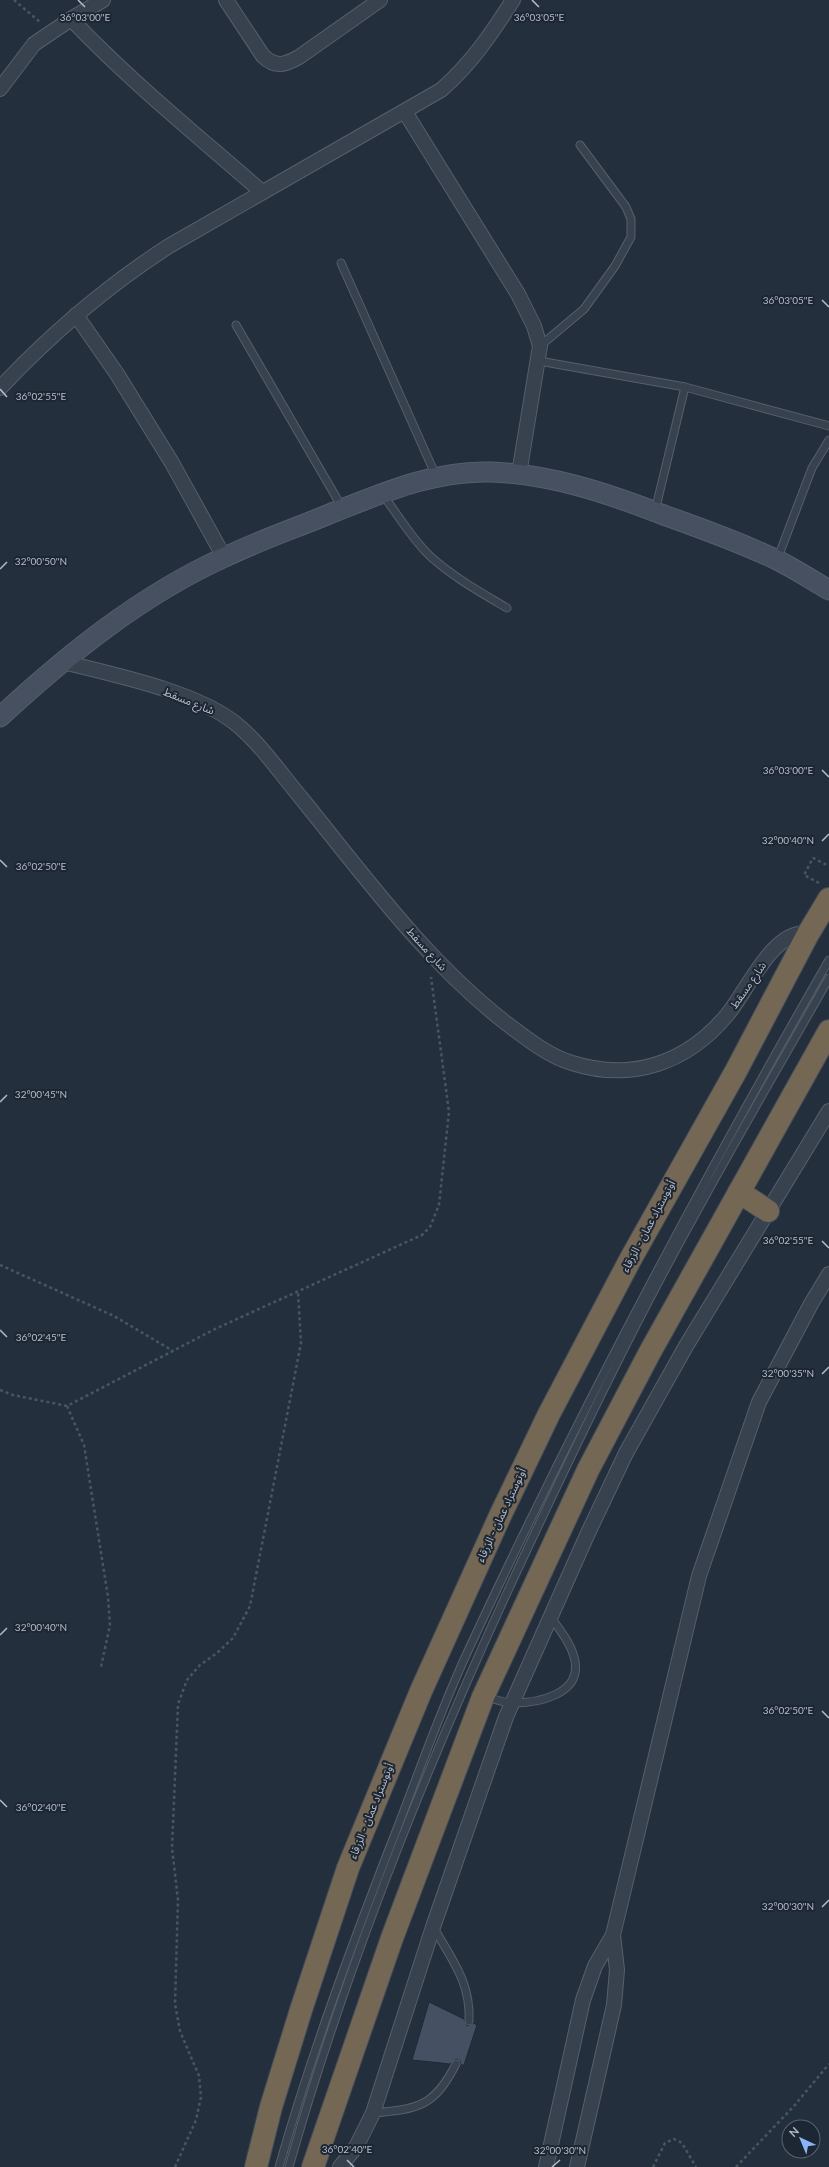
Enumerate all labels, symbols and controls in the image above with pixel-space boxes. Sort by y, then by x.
text: 36°03'00"E [60,11,110,23]
text: 36°03'05"E [514,11,564,23]
text: 36°03'05"E [763,294,813,306]
text: 36°02'55"E [16,390,66,402]
text: 32°00'50"N [15,555,67,567]
street label: شارع مسقط [161,684,217,719]
text: 36°03'00"E [763,764,813,776]
text: 32°00'40"N [762,834,814,846]
text: 36°02'50"E [16,860,66,872]
street label: شارع مسقط [403,924,451,975]
street label: شارع مسقط [727,959,770,1012]
text: 32°00'45"N [15,1088,67,1100]
street label: أوتوستراد عمان - الزرقاء [618,1177,678,1274]
text: 36°02'55"E [763,1234,813,1246]
text: 36°02'45"E [16,1331,66,1343]
text: 32°00'35"N [762,1367,814,1379]
street label: أوتوستراد عمان - الزرقاء [473,1466,529,1564]
text: 32°00'40"N [15,1621,67,1633]
text: 36°02'50"E [763,1704,813,1716]
street label: أوتوستراد عمان - الزرقاء [345,1761,397,1861]
text: 36°02'40"E [16,1801,66,1813]
text: 32°00'30"N [762,1900,814,1912]
north arrow [781,2119,821,2159]
text: N [786,2124,801,2139]
text: 36°02'40"E [322,2143,372,2155]
text: 32°00'30"N [534,2144,586,2156]

